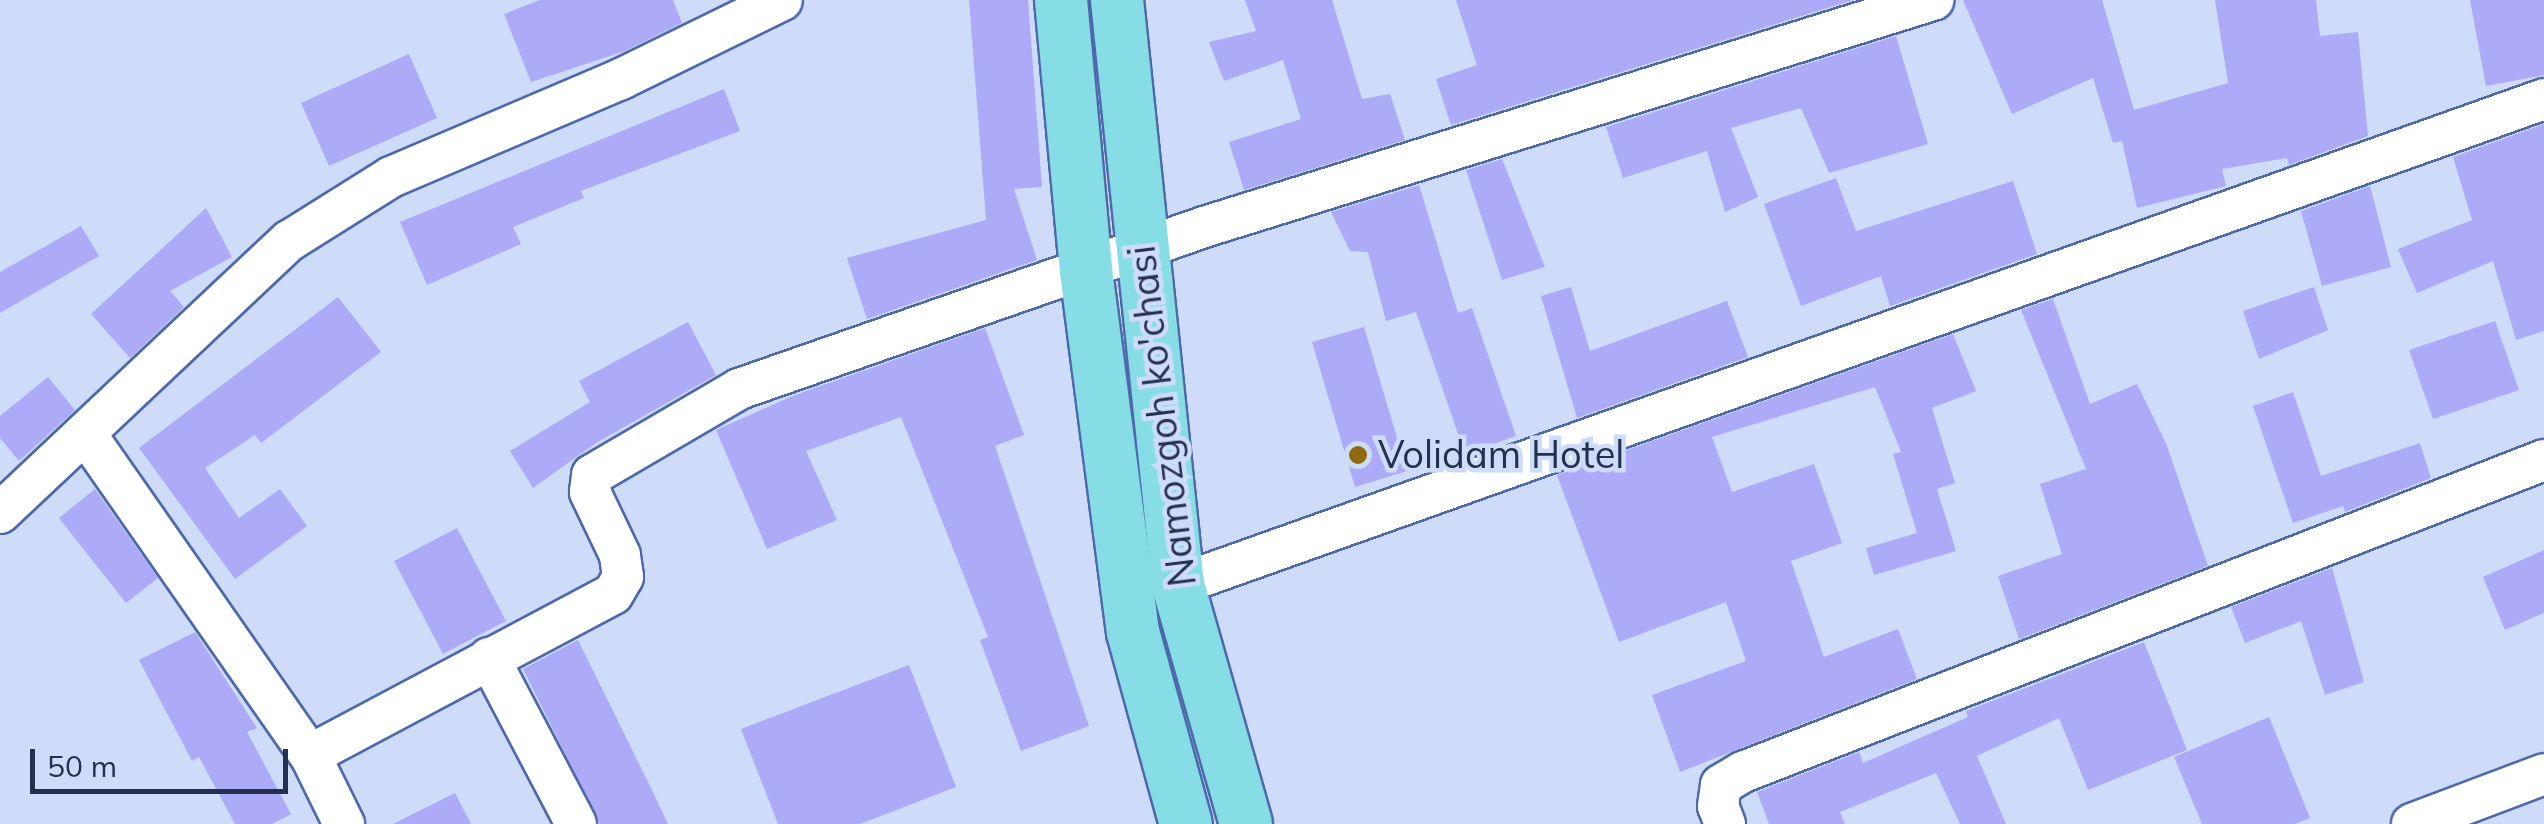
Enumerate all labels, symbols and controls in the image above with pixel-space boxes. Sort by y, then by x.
street label: Namozgoh ko'chasi [1118,243,1206,589]
place label: Volidam Hotel [1378,432,1624,478]
marker: Volidam Hotel [1347,444,1369,466]
scale bar [35,729,292,791]
text: 50 m [47,747,117,785]

